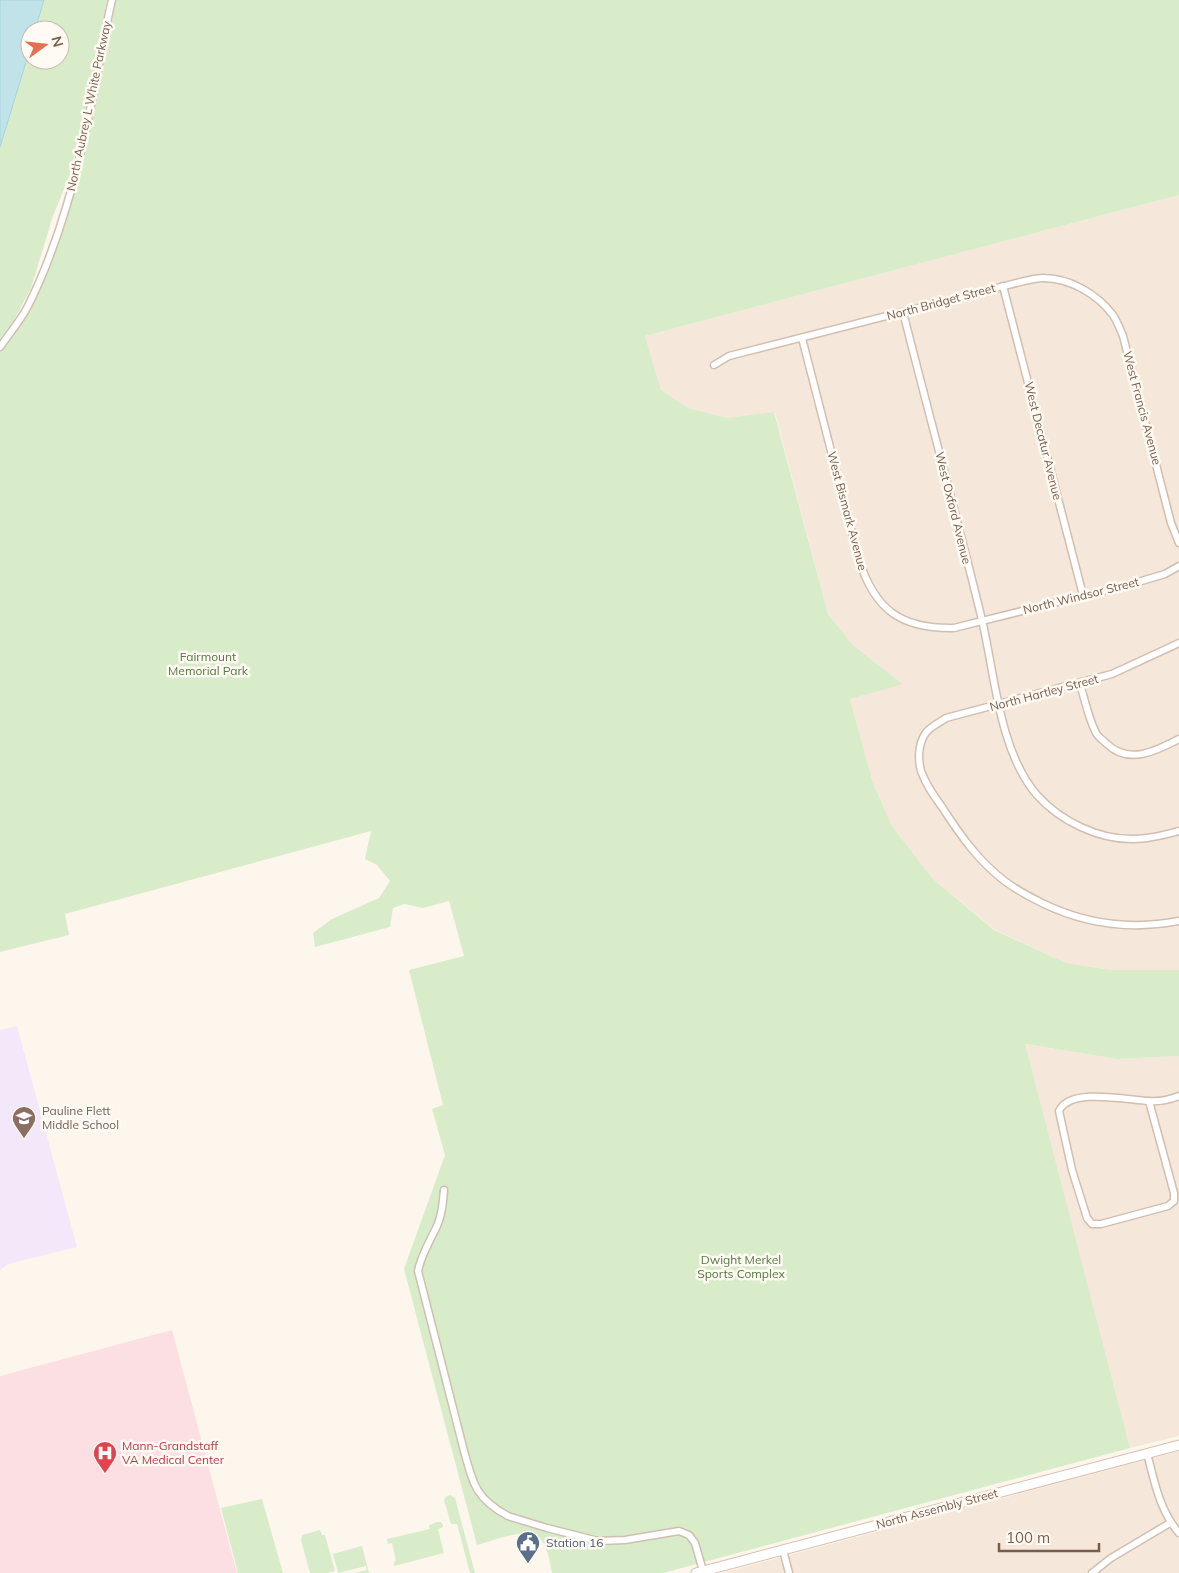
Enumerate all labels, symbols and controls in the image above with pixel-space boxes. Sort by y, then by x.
street label: North Aubrey L White Parkway [63,19,114,192]
north arrow [20,20,70,70]
text: N [47,34,68,49]
street label: North Bridget Street [885,280,997,323]
street label: West Francis Avenue [1120,349,1165,466]
street label: West Decatur Avenue [1022,380,1065,502]
street label: West Bismark Avenue [824,450,871,572]
street label: West Oxford Avenue [932,450,975,566]
street label: North Windsor Street [1021,574,1140,617]
park label: Fairmount Memorial Park [168,649,249,678]
street label: North Hartley Street [988,671,1100,714]
place label: Pauline Flett Middle School [42,1103,119,1132]
school or university icon: Pauline Flett Middle School [11,1105,37,1139]
park label: Dwight Merkel Sports Complex [697,1252,785,1281]
place label: Mann-Grandstaff VA Medical Center [122,1438,225,1467]
hospital icon: Mann-Grandstaff VA Medical Center [92,1440,118,1474]
street label: North Assembly Street [874,1485,999,1532]
scale bar [999,1520,1099,1552]
text: 100 m [1006,1528,1050,1547]
public building icon: Station 16 [515,1530,541,1564]
place label: Station 16 [546,1535,603,1550]

